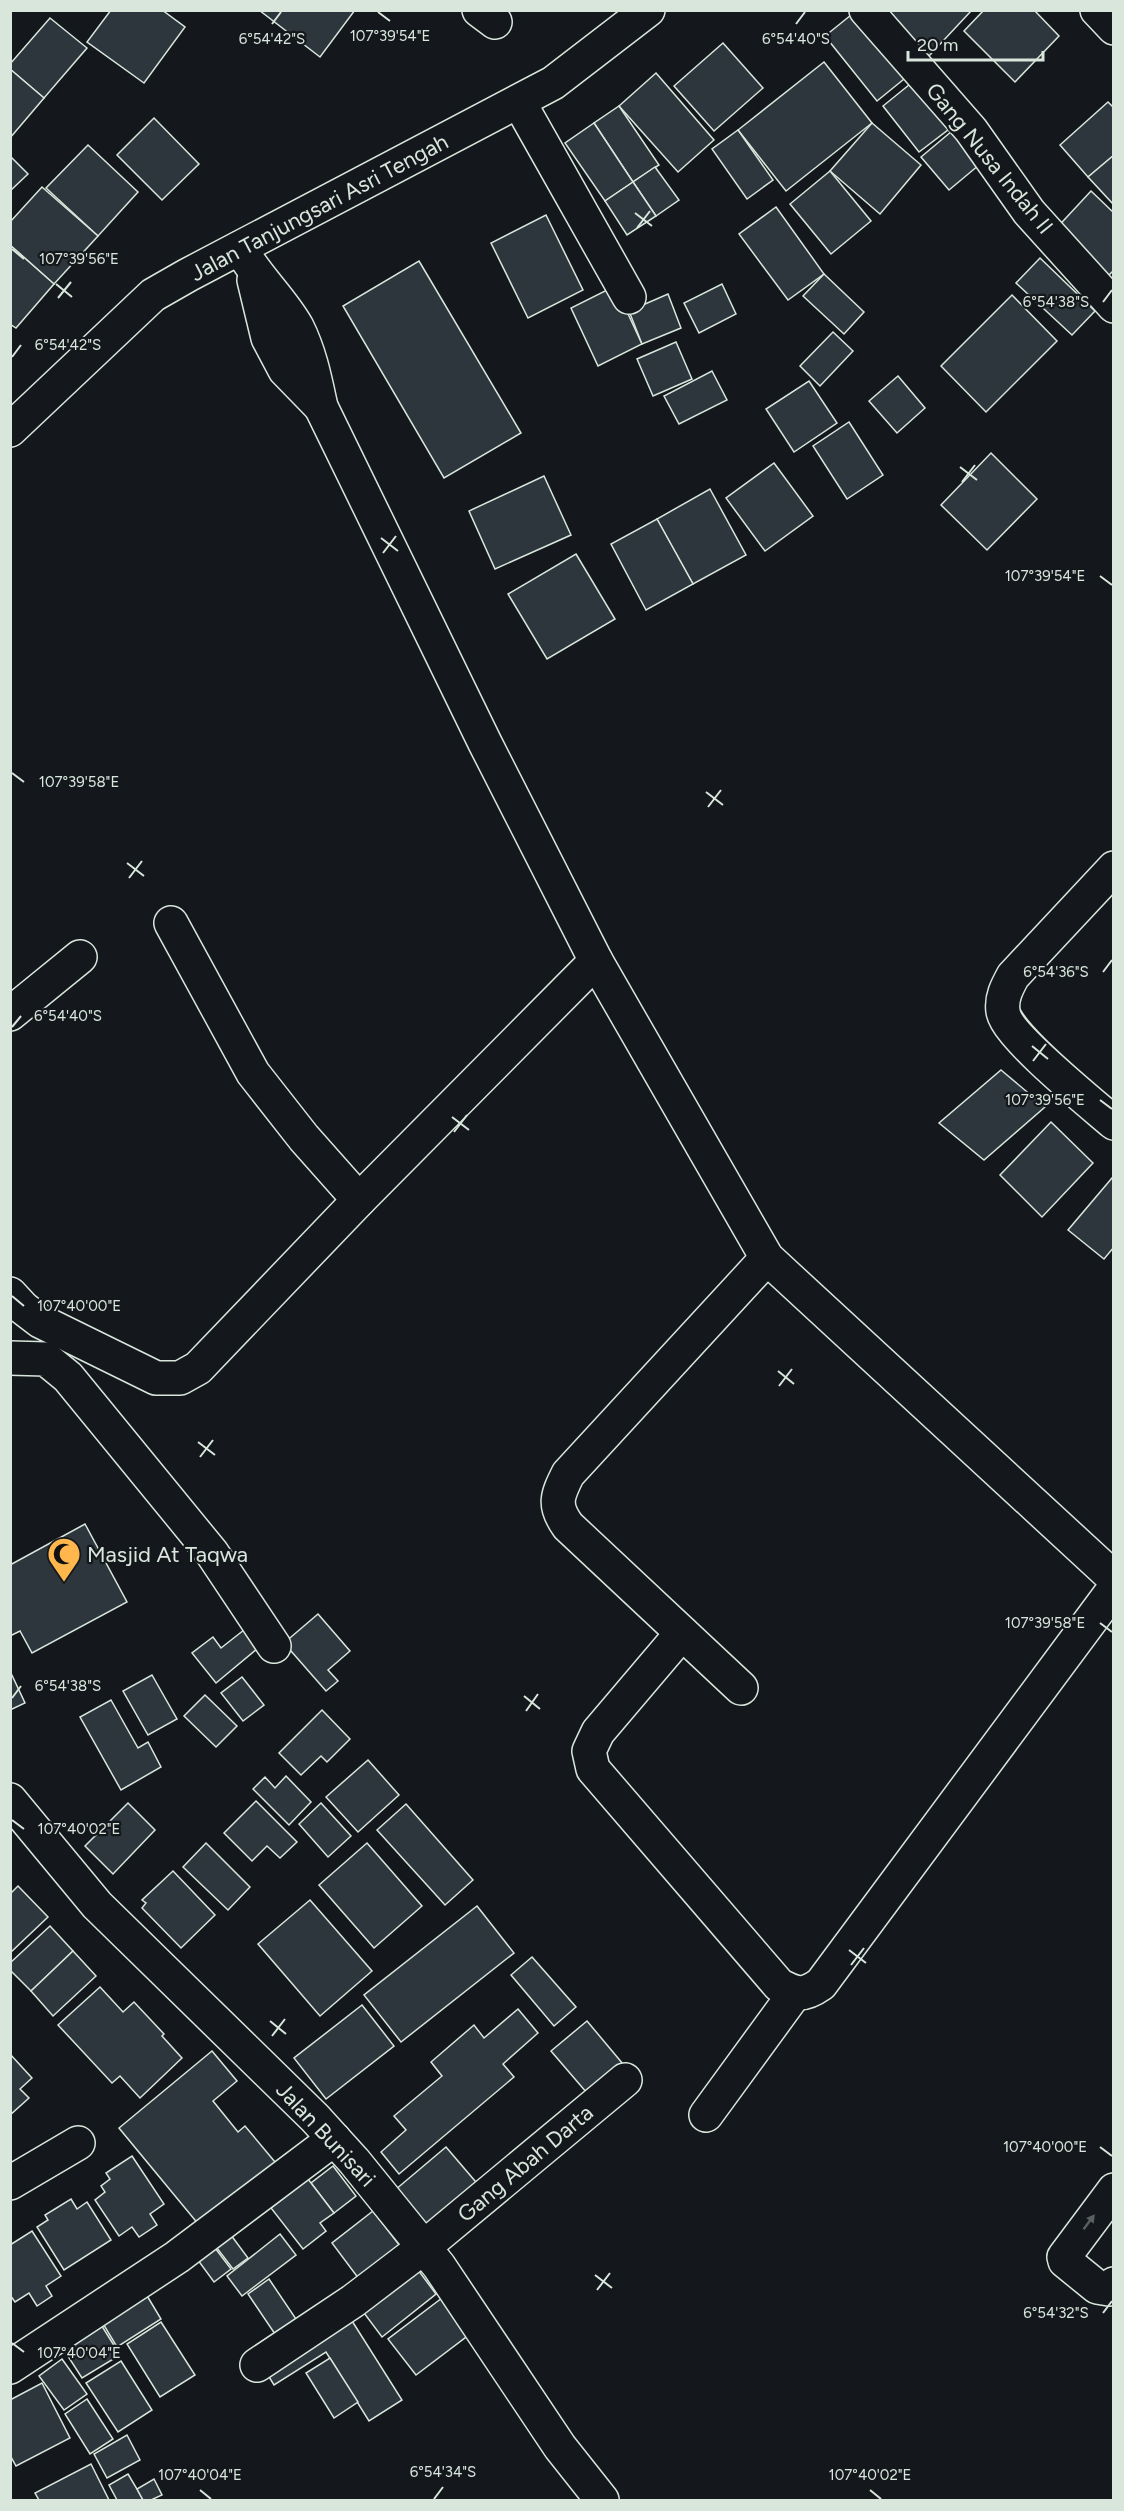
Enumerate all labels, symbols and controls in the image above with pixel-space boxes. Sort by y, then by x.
scale bar [908,24,1043,62]
text: 107°39'54"E [350,27,430,45]
text: 6°54'42"S [239,30,305,48]
text: 6°54'40"S [762,30,830,48]
text: 20 m [917,34,958,56]
street label: Gang Nusa Indah II [920,77,1059,239]
street label: Jalan Tanjungsari Asri Tengah [186,128,453,287]
text: 107°39'56"E [39,250,119,268]
text: 6°54'38"S [1023,293,1089,311]
text: 6°54'42"S [35,336,101,354]
text: 107°39'54"E [1005,567,1085,585]
text: 107°39'58"E [39,773,119,791]
text: 6°54'36"S [1023,963,1089,981]
text: 6°54'40"S [34,1007,102,1025]
text: 107°39'56"E [1005,1091,1085,1109]
text: 107°40'00"E [37,1297,121,1315]
mosque icon: Masjid At Taqwa [46,1536,82,1583]
place label: Masjid At Taqwa [87,1541,248,1568]
text: 107°39'58"E [1005,1614,1085,1632]
text: 6°54'38"S [35,1677,101,1695]
text: 107°40'02"E [37,1820,121,1838]
street label: Jalan Bunisari [270,2076,381,2192]
street label: Gang Abah Darta [452,2099,599,2228]
text: 107°40'00"E [1003,2138,1087,2156]
one-way arrow [1083,2214,1096,2230]
text: 6°54'32"S [1023,2304,1089,2322]
text: 107°40'04"E [37,2344,121,2362]
text: 6°54'34"S [410,2463,476,2481]
text: 107°40'04"E [158,2466,242,2484]
text: 107°40'02"E [828,2466,912,2484]

